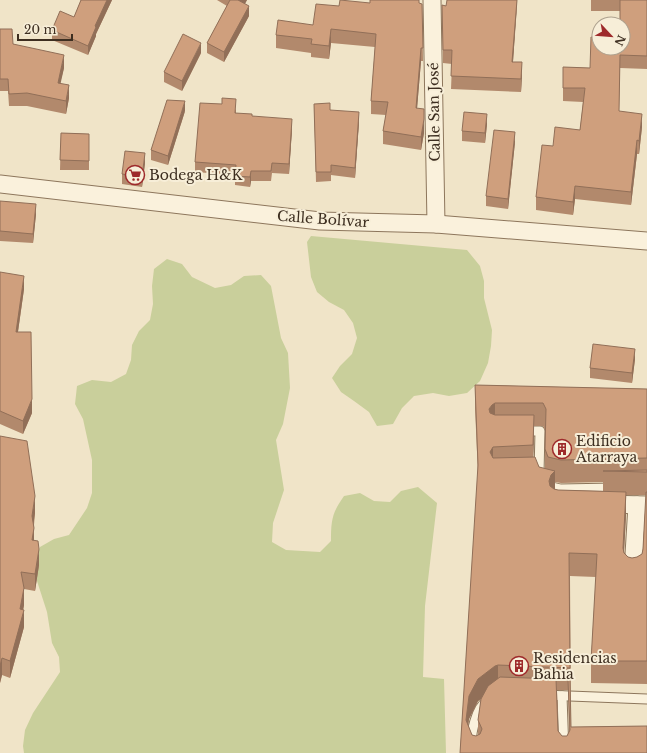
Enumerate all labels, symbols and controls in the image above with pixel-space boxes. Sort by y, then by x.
scale bar [18,16,72,42]
north arrow [591,16,631,56]
text: 20 m [24,22,56,37]
text: N [611,33,629,49]
street label: Calle San José [424,62,444,162]
supermarket icon: Bodega H&K [124,164,146,186]
place label: Bodega H&K [149,166,244,184]
street label: Calle Bolívar [276,207,370,231]
place label: Edificio Atarraya [575,432,637,466]
building icon: Edificio Atarraya [551,438,573,460]
place label: Residencias Bahia [533,649,617,683]
building icon: Residencias Bahia [508,655,530,677]

